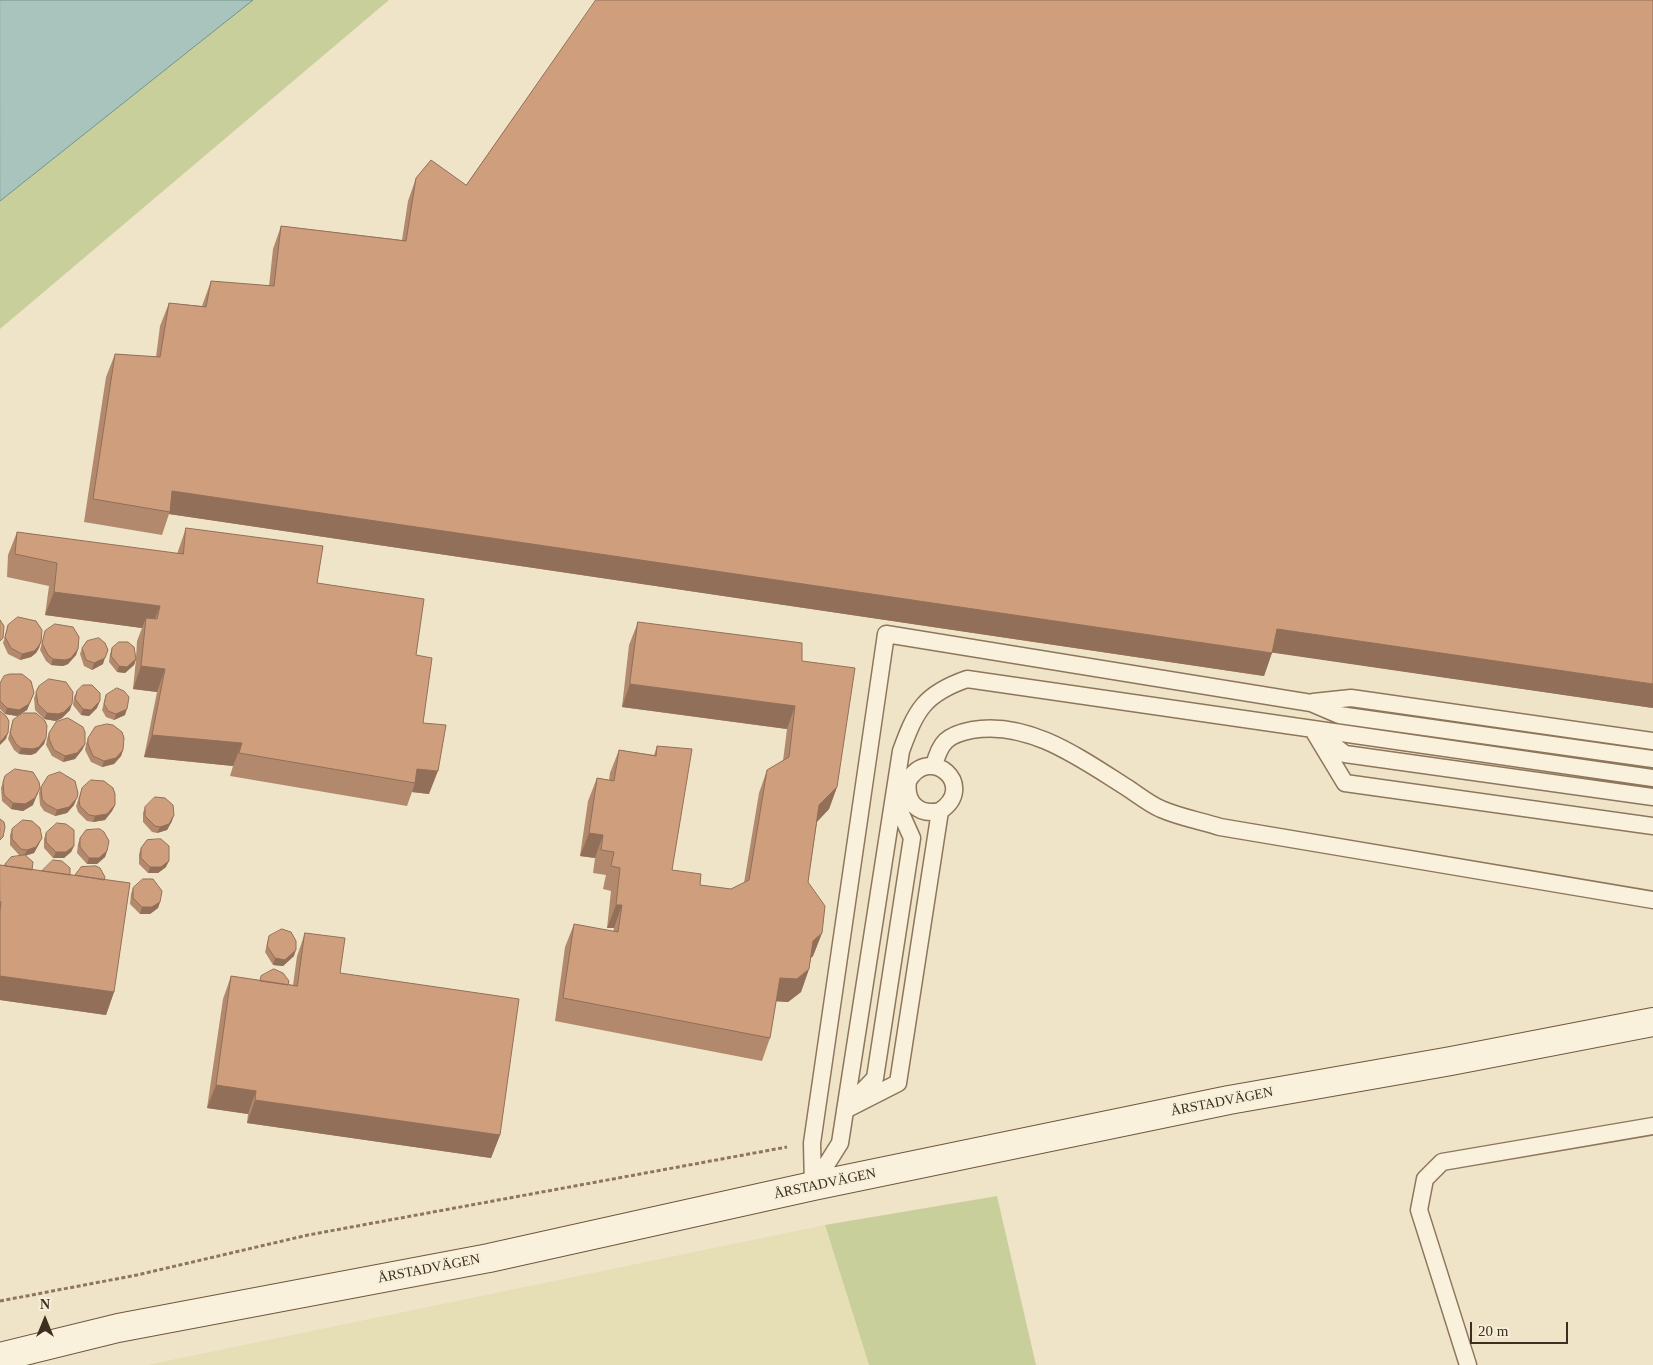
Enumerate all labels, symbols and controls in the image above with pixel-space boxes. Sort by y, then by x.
street label: ÅRSTADVÄGEN [1169,1084,1275,1120]
street label: ÅRSTADVÄGEN [772,1165,878,1203]
street label: ÅRSTADVÄGEN [376,1251,482,1287]
north arrow [20,1295,70,1345]
text: N [40,1297,50,1312]
scale bar [1473,1312,1570,1344]
text: 20 m [1478,1323,1508,1339]

